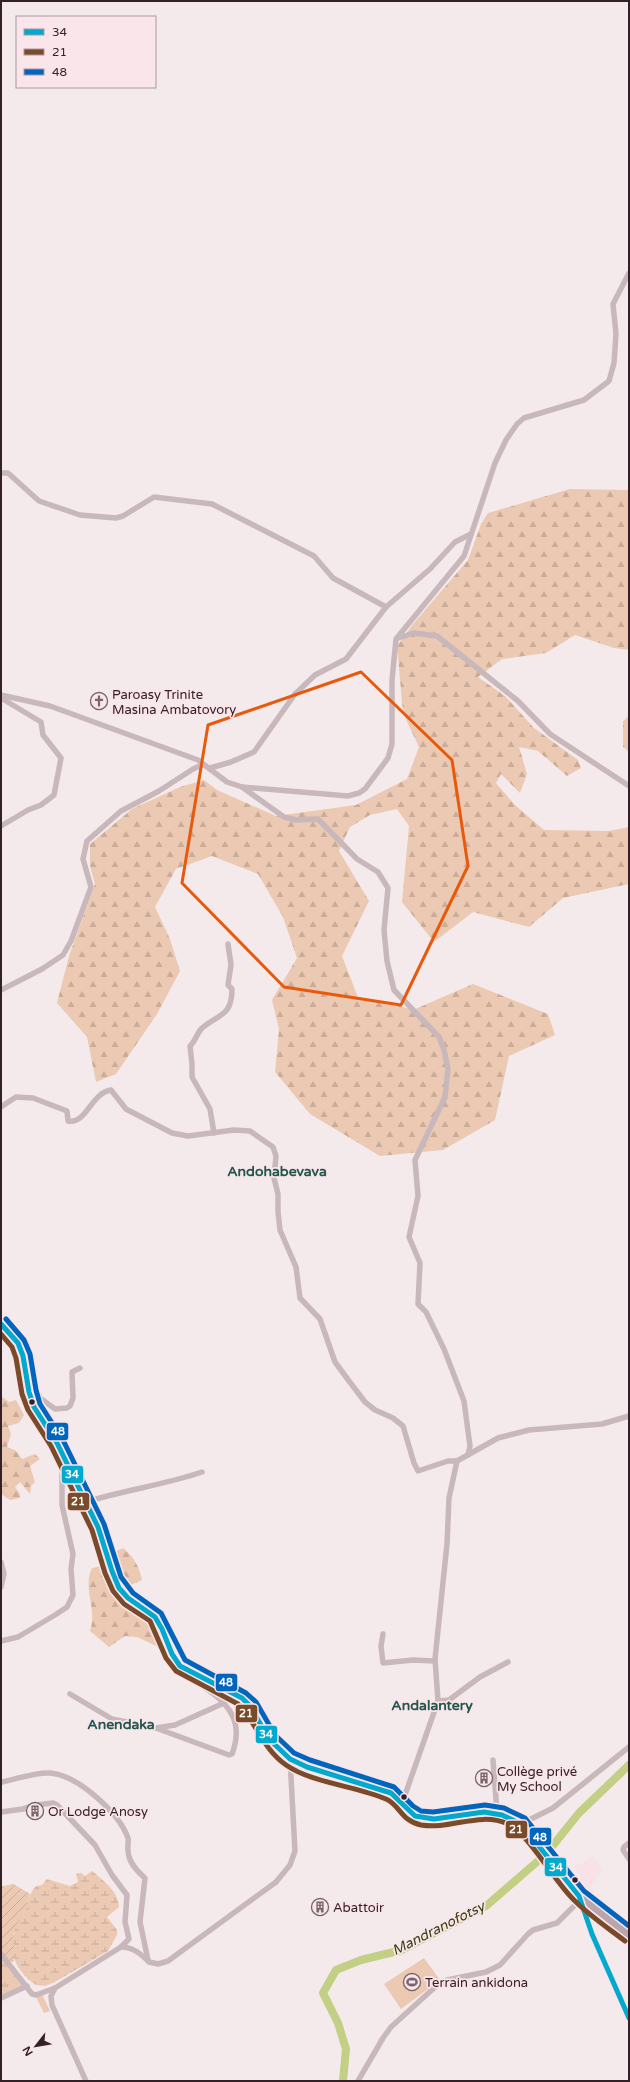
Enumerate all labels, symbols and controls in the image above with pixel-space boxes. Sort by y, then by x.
legend [16,16,156,88]
text: 34 [52,25,68,39]
text: 21 [52,45,67,59]
text: 48 [52,65,67,79]
place label: Paroasy Trinite Masina Ambatovory [112,687,236,718]
church icon: Paroasy Trinite Masina Ambatovory [89,691,109,711]
district label: Andohabevava [227,1163,327,1180]
unlabelled marker [27,1397,37,1407]
line badge: 48 [46,1422,69,1441]
text: 48 [51,1425,65,1438]
line badge: 34 [61,1465,84,1484]
text: 34 [65,1468,79,1481]
line badge: 21 [67,1492,90,1511]
text: 21 [71,1495,85,1508]
line badge: 48 [215,1673,238,1692]
text: 48 [219,1676,233,1689]
district label: Andalantery [391,1697,473,1714]
line badge: 21 [235,1704,258,1723]
text: 21 [239,1707,253,1720]
district label: Anendaka [87,1716,155,1733]
line badge: 34 [255,1725,278,1744]
text: 34 [259,1728,273,1741]
place label: Collège privé My School [497,1764,577,1795]
building icon: Collège privé My School [474,1768,494,1788]
unlabelled marker [399,1792,409,1802]
building icon: Or Lodge Anosy [25,1801,45,1821]
place label: Or Lodge Anosy [48,1804,148,1820]
line badge: 21 [505,1820,528,1839]
text: 21 [509,1823,523,1836]
line badge: 48 [529,1827,552,1846]
text: 48 [533,1831,547,1844]
line badge: 34 [544,1857,567,1877]
text: 34 [549,1861,563,1874]
unlabelled marker [570,1875,580,1885]
building icon: Abattoir [310,1897,330,1917]
water label: Mandranofotsy [389,1897,489,1959]
place label: Abattoir [333,1900,384,1916]
sports icon: Terrain ankidona [402,1972,422,1992]
place label: Terrain ankidona [425,1975,528,1991]
north arrow [16,2026,56,2066]
text: N [20,2044,36,2058]

